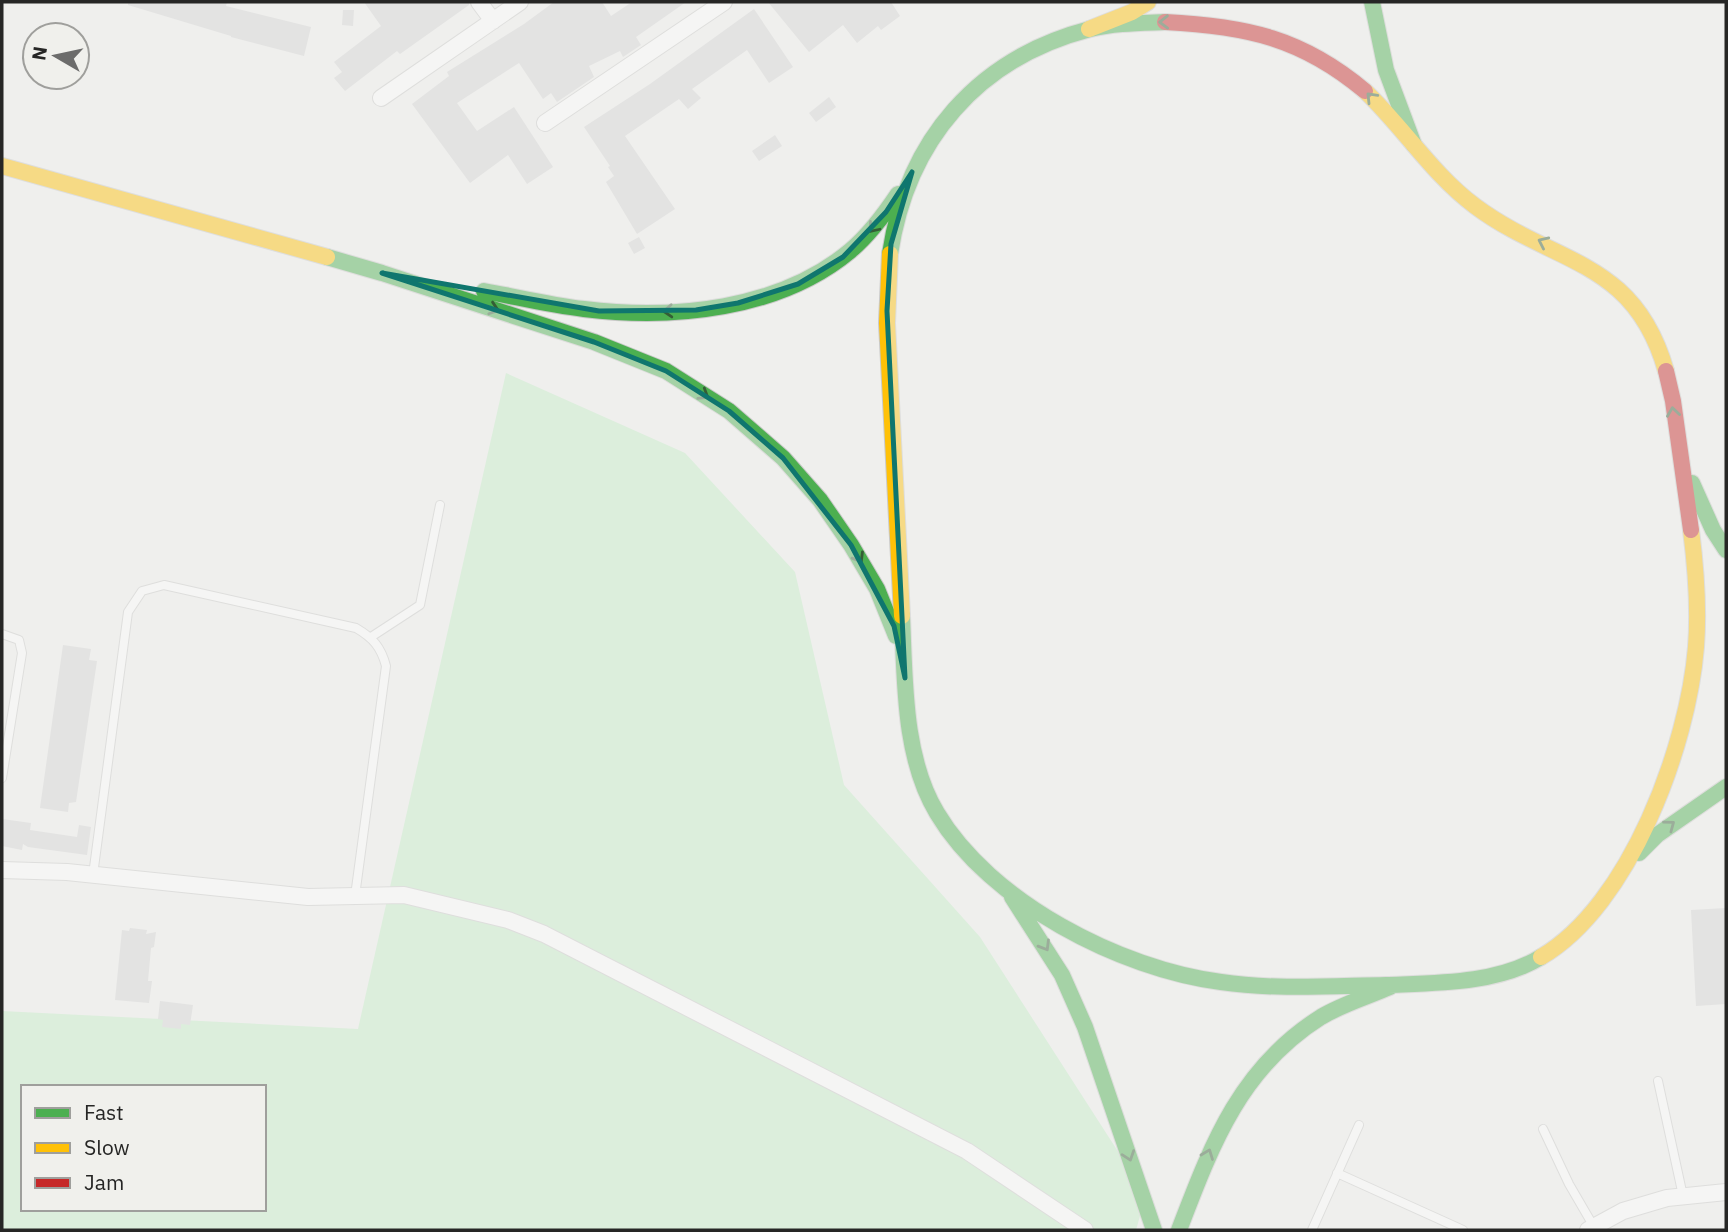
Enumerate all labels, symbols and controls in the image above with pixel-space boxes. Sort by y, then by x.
one-way arrow [1158,15,1169,30]
north arrow [21,21,91,91]
text: N [26,45,52,62]
one-way arrow [1367,93,1380,106]
one-way arrow [868,220,881,232]
one-way arrow [1538,237,1550,251]
one-way arrow [487,301,500,315]
one-way arrow [662,304,673,319]
one-way arrow [696,387,709,400]
one-way arrow [1666,406,1681,418]
one-way arrow [851,551,864,564]
one-way arrow [1662,821,1675,833]
one-way arrow [1036,938,1049,951]
legend [21,1085,266,1211]
text: Fast [84,1098,124,1126]
text: Slow [84,1133,130,1161]
one-way arrow [1200,1148,1214,1160]
one-way arrow [1121,1150,1135,1162]
text: Jam [84,1168,124,1196]

